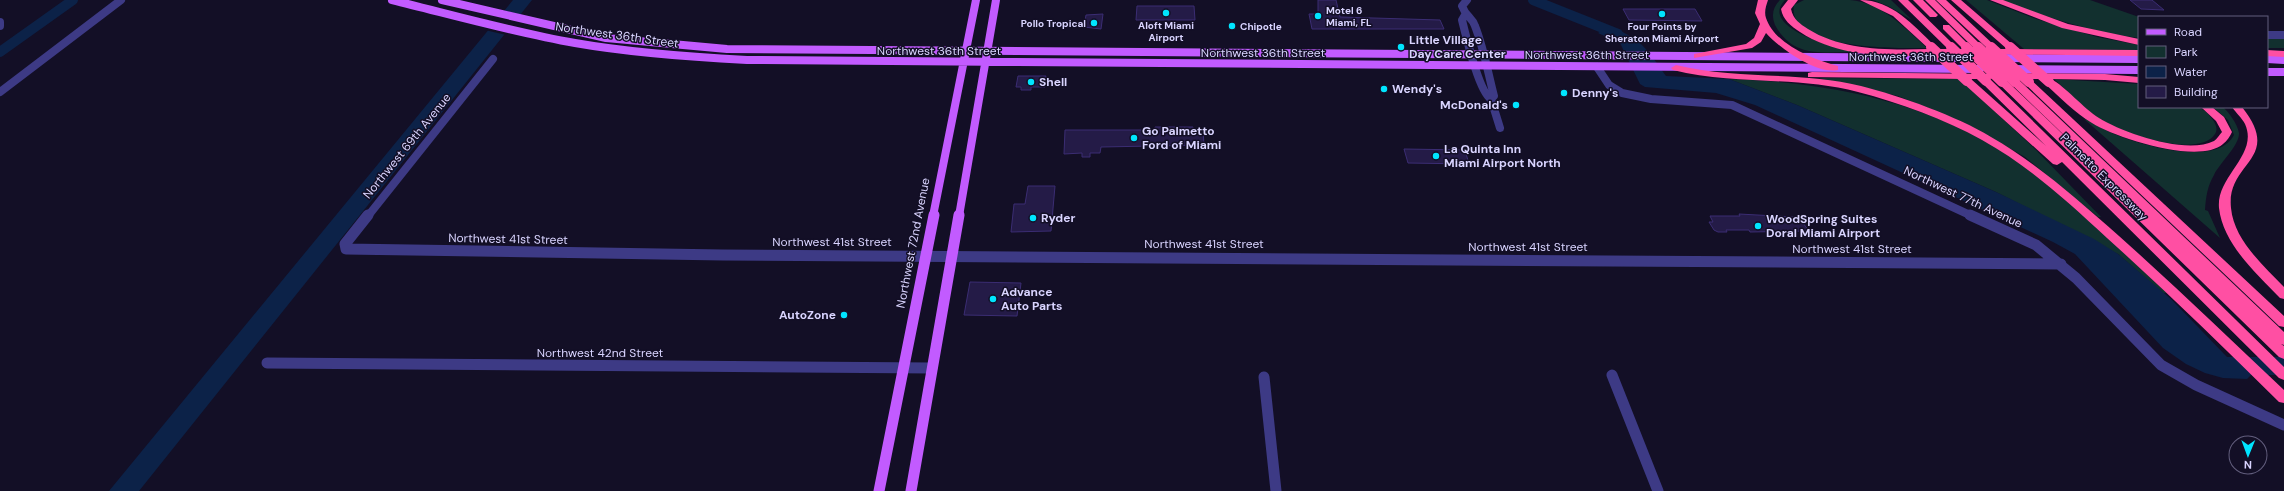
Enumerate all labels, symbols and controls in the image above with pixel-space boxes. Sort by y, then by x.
place label: Motel 6 Miami, FL [1326,4,1372,29]
marker: Aloft Miami Airport [1161,8,1171,18]
marker: Four Points by Sheraton Miami Airport [1657,9,1667,19]
marker: Motel 6 Miami, FL [1313,11,1323,21]
legend [2138,16,2268,108]
place label: Pollo Tropical [1021,17,1086,30]
street label: Northwest 36th Street [554,18,680,52]
marker: Pollo Tropical [1089,18,1099,28]
place label: Aloft Miami Airport [1138,19,1194,44]
place label: Chipotle [1240,20,1282,33]
place label: Four Points by Sheraton Miami Airport [1605,20,1719,45]
marker: Chipotle [1227,21,1237,31]
text: Road [2174,24,2202,40]
place label: Little Village Day Care Center [1409,32,1506,62]
marker: Little Village Day Care Center [1396,42,1406,52]
street label: Northwest 36th Street [877,43,1001,59]
text: Park [2174,44,2198,60]
street label: Northwest 36th Street [1201,45,1325,61]
street label: Northwest 36th Street [1525,47,1649,63]
street label: Northwest 36th Street [1849,49,1973,65]
text: Water [2174,64,2208,80]
place label: Shell [1039,74,1067,90]
marker: Shell [1026,77,1036,87]
place label: Wendy's [1392,81,1442,97]
marker: Wendy's [1379,84,1389,94]
text: Building [2174,84,2218,100]
place label: Denny's [1572,85,1618,101]
marker: Denny's [1559,88,1569,98]
street label: Northwest 69th Avenue [359,90,455,202]
place label: McDonald's [1440,97,1508,113]
marker: McDonald's [1511,100,1521,110]
place label: Go Palmetto Ford of Miami [1142,123,1221,153]
street label: Palmetto Expressway [2057,130,2152,225]
marker: Go Palmetto Ford of Miami [1129,133,1139,143]
place label: La Quinta Inn Miami Airport North [1444,141,1561,171]
marker: La Quinta Inn Miami Airport North [1431,151,1441,161]
street label: Northwest 77th Avenue [1901,162,2025,232]
street label: Northwest 72nd Avenue [893,176,934,309]
place label: Ryder [1041,210,1075,226]
place label: WoodSpring Suites Doral Miami Airport [1766,211,1880,241]
marker: Ryder [1028,213,1038,223]
marker: WoodSpring Suites Doral Miami Airport [1753,221,1763,231]
street label: Northwest 41st Street [448,230,568,248]
street label: Northwest 41st Street [772,234,892,250]
street label: Northwest 41st Street [1144,236,1264,252]
street label: Northwest 41st Street [1468,239,1588,255]
street label: Northwest 41st Street [1792,241,1912,257]
place label: Advance Auto Parts [1001,284,1062,314]
marker: Advance Auto Parts [988,294,998,304]
place label: AutoZone [779,307,836,323]
marker: AutoZone [839,310,849,320]
street label: Northwest 42nd Street [537,345,664,361]
north arrow [2228,435,2268,475]
text: N [2244,458,2252,472]

